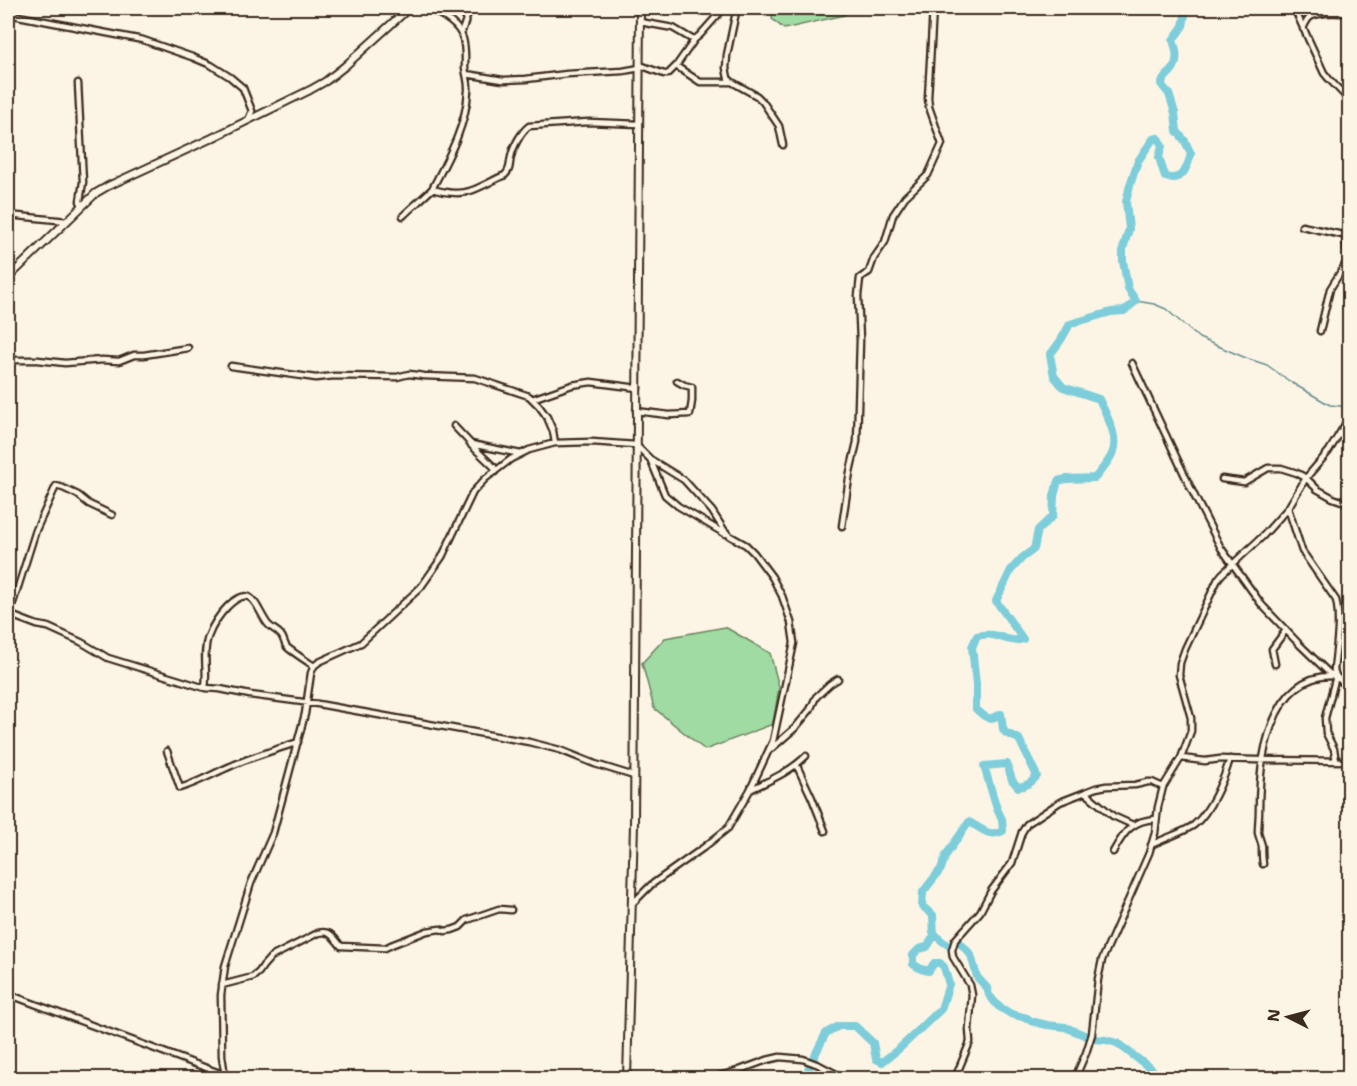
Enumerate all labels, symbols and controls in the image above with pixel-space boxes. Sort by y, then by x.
north arrow [1258,987,1318,1047]
text: N [1262,1008,1285,1023]

